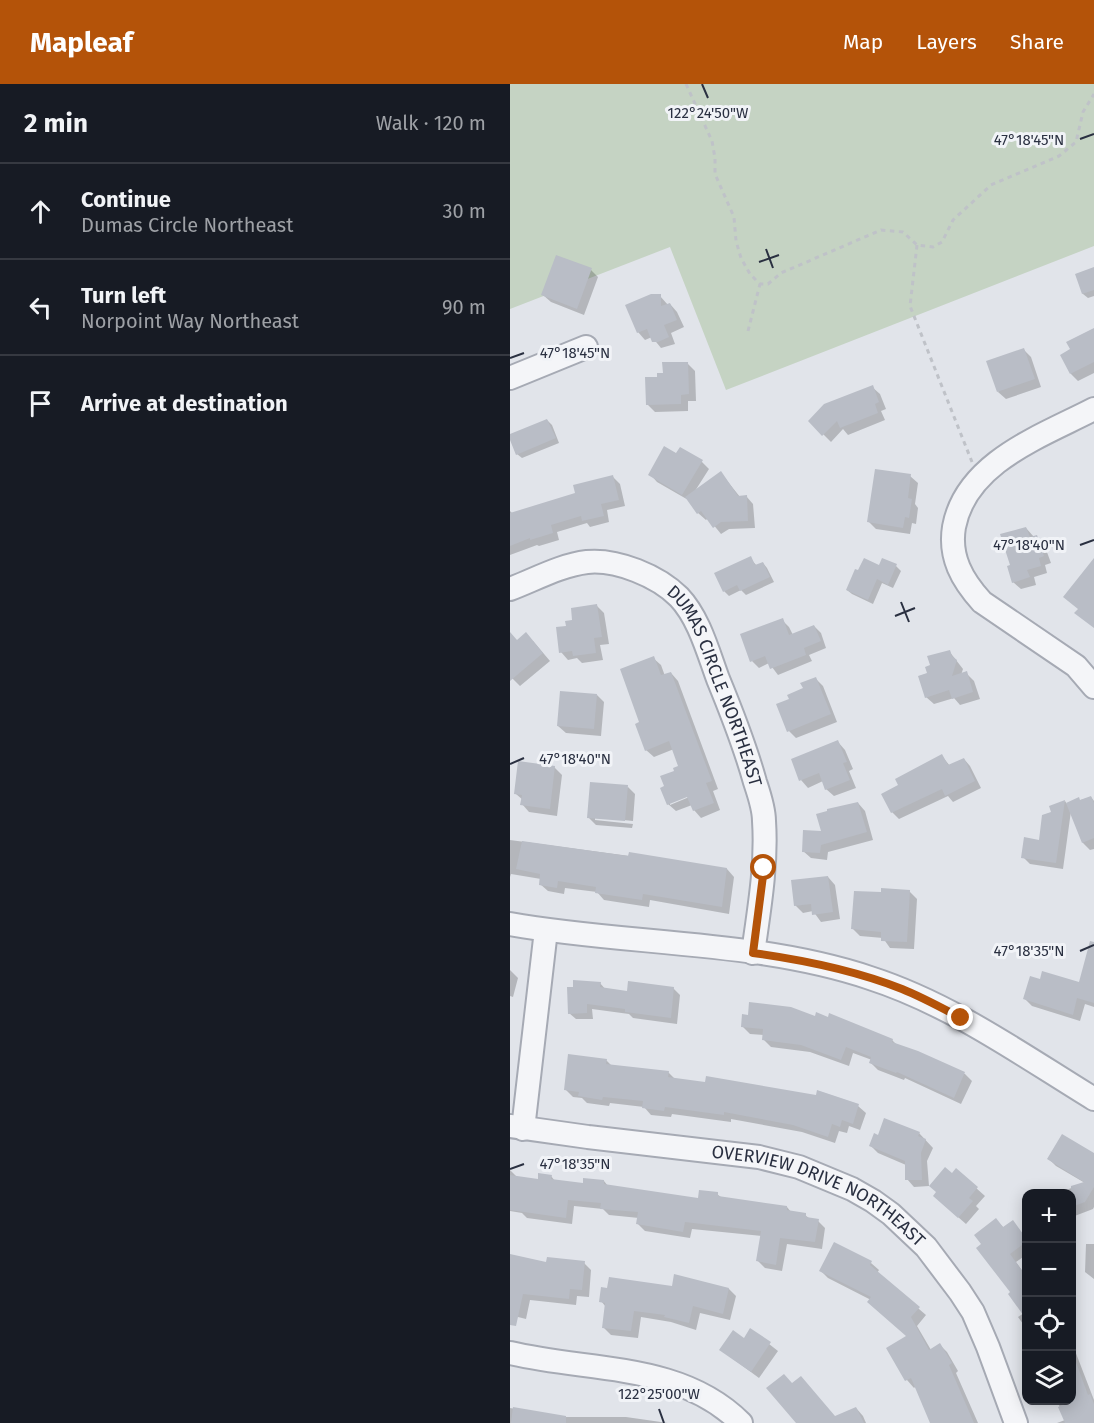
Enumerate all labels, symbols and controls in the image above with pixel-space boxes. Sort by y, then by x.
text: Mapleaf [30,26,133,59]
text: Map [843,29,883,55]
text: Layers [916,29,977,55]
text: Share [1010,29,1064,55]
text: 122°24'50"W [668,104,749,122]
text: 2 min [24,108,88,139]
text: Walk · 120 m [376,111,486,135]
text: 47°18'45"N [994,131,1064,149]
text: Continue [81,186,171,213]
icon: ahead [24,195,57,228]
text: 30 m [442,199,486,223]
text: Dumas Circle Northeast [81,213,293,237]
text: Turn left [81,282,166,309]
icon: left [24,291,57,324]
text: 90 m [442,295,486,319]
text: Norpoint Way Northeast [81,309,299,333]
text: 47°18'45"N [540,344,610,362]
icon: arrive [24,387,57,420]
text: Arrive at destination [81,390,288,417]
text: 47°18'40"N [993,536,1065,554]
street label: DUMAS CIRCLE NORTHEAST [662,580,767,789]
text: 47°18'40"N [539,750,611,768]
route start [750,854,776,880]
text: 47°18'35"N [994,942,1064,960]
route end [947,1004,973,1030]
street label: OVERVIEW DRIVE NORTHEAST [710,1141,930,1252]
text: 47°18'35"N [540,1155,610,1173]
map controls [1022,1189,1076,1405]
button: + [1022,1189,1076,1243]
button: − [1022,1243,1076,1297]
button: locate [1022,1297,1076,1351]
button: layers [1022,1351,1076,1405]
text: 122°25'00"W [618,1385,700,1403]

